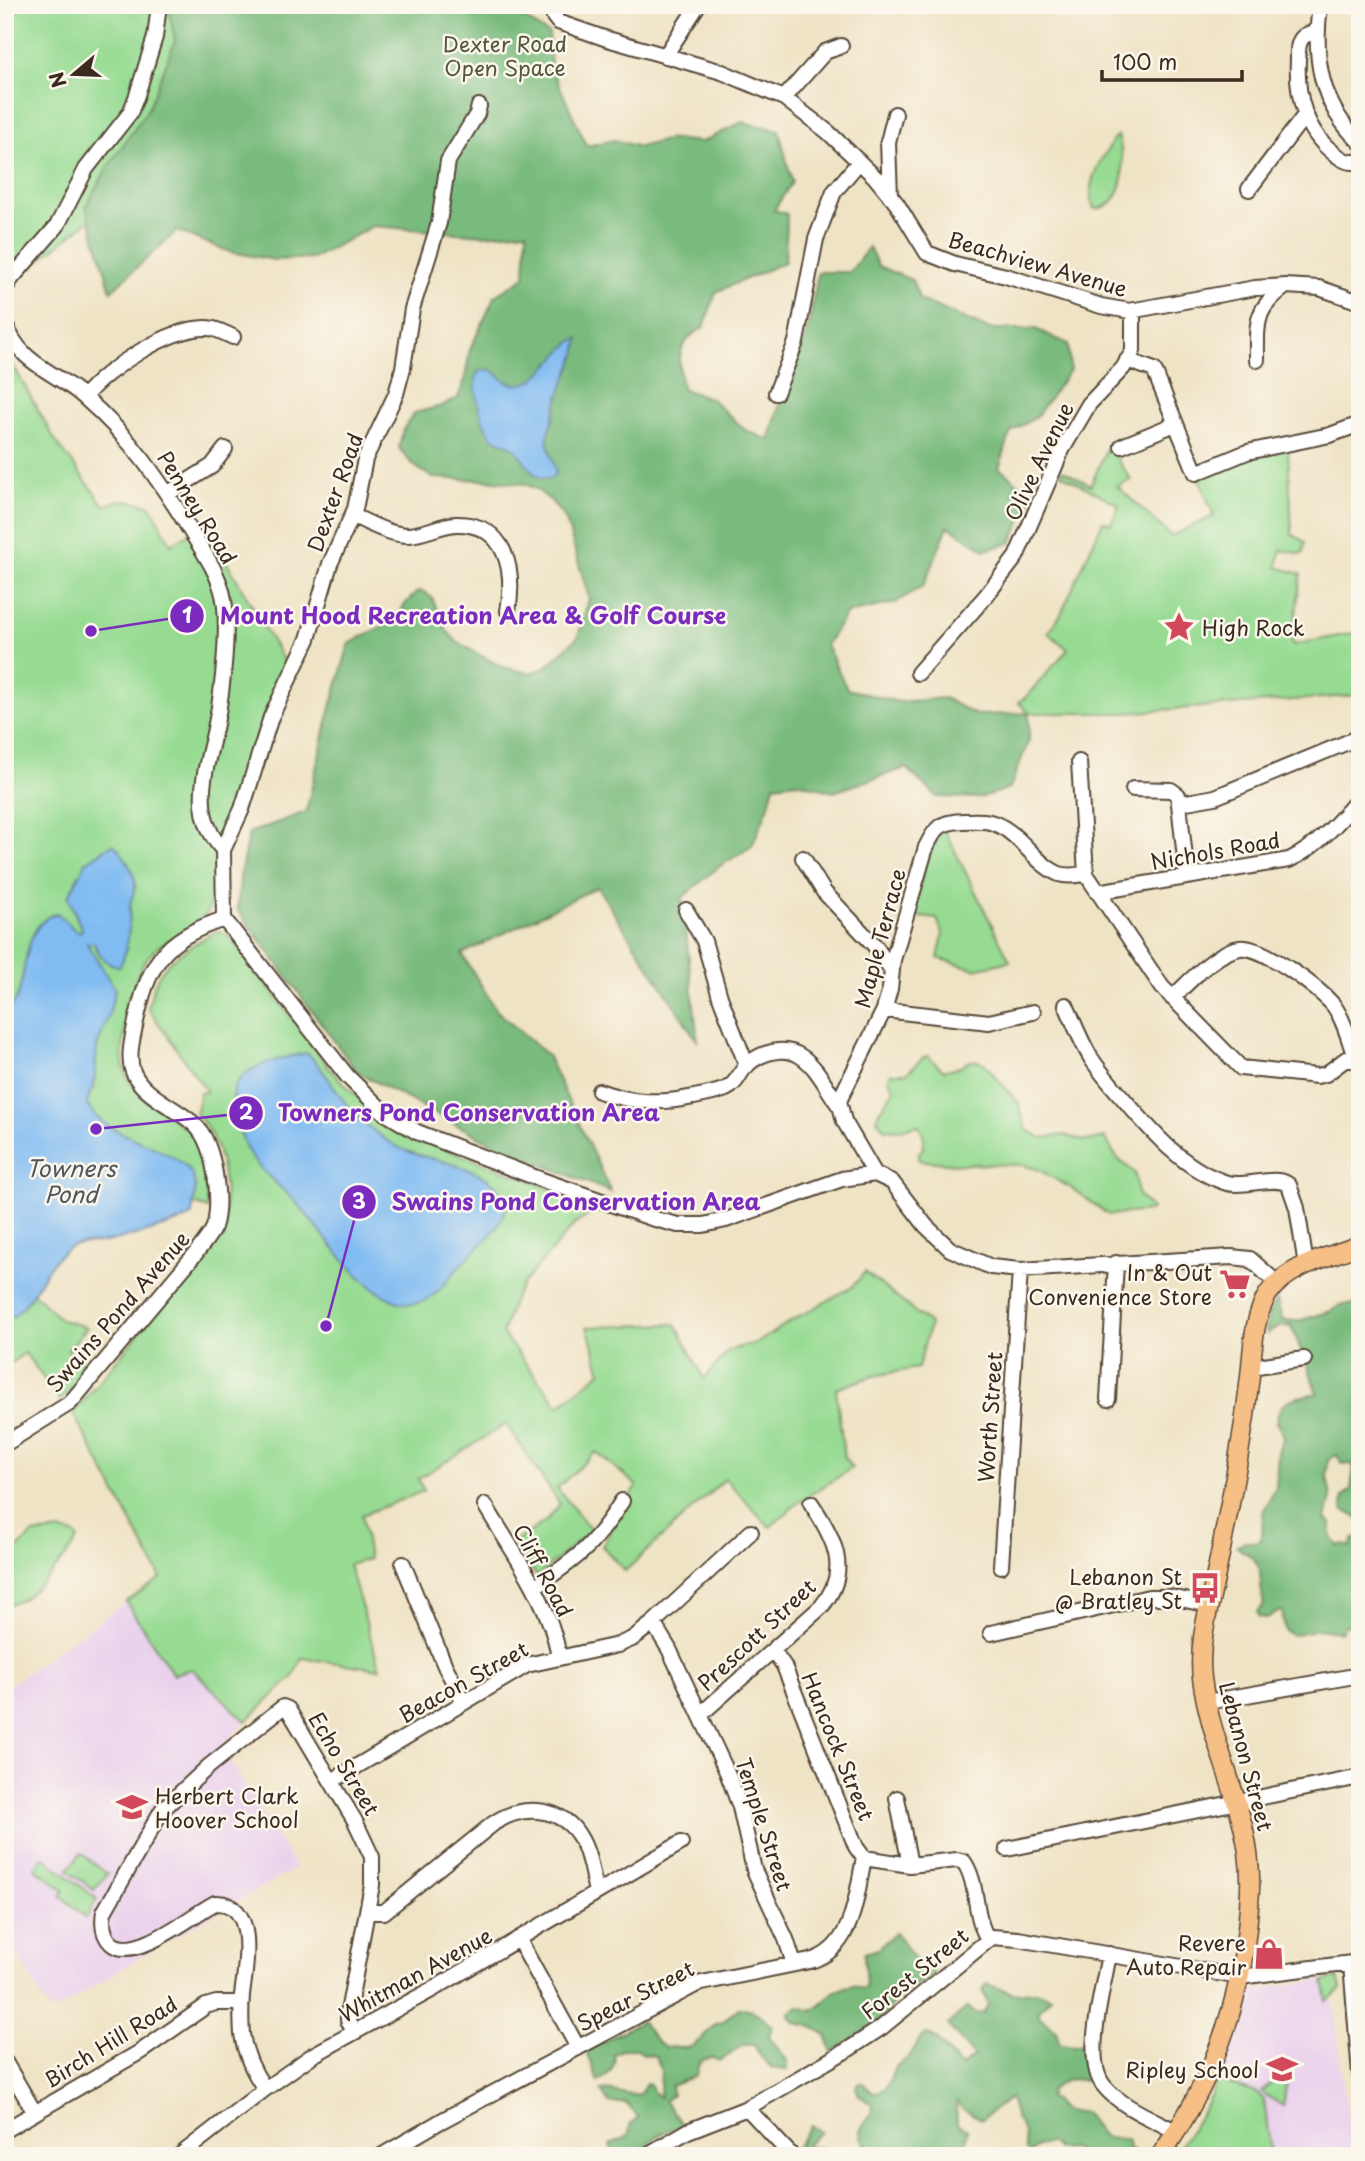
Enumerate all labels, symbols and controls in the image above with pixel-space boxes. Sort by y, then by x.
park label: Dexter Road Open Space [443,27,567,83]
north arrow [38,38,108,108]
scale bar [1102,38,1242,82]
text: 100 m [1113,45,1177,77]
text: N [41,68,73,92]
street label: Beachview Avenue [945,222,1131,304]
street label: Olive Avenue [995,396,1081,526]
street label: Dexter Road [298,428,370,556]
street label: Penney Road [150,444,246,570]
callout: Mount Hood Recreation Area & Golf Course [169,594,741,638]
text: Mount Hood Recreation Area & Golf Course [220,597,726,632]
text: 1 [182,598,192,630]
place icon: High Rock [1162,610,1196,644]
place label: High Rock [1202,611,1305,643]
street label: Nichols Road [1148,823,1282,877]
street label: Maple Terrace [845,865,913,1011]
callout: Towners Pond Conservation Area [228,1091,674,1135]
text: Towners Pond Conservation Area [278,1094,660,1129]
text: 2 [239,1095,254,1127]
water label: Towners Pond [26,1150,119,1211]
callout: Swains Pond Conservation Area [342,1180,776,1224]
text: Swains Pond Conservation Area [391,1183,761,1218]
text: 3 [352,1184,366,1216]
street label: Swains Pond Avenue [38,1223,196,1399]
place label: In & Out Convenience Store [1028,1256,1212,1312]
supermarket icon: In & Out Convenience Store [1218,1267,1252,1301]
street label: Worth Street [968,1351,1010,1483]
street label: Cliff Road [506,1518,582,1622]
place label: Lebanon St @ Bratley St [1055,1560,1182,1616]
street label: Prescott Street [690,1571,822,1697]
bus stop icon: Lebanon St @ Bratley St [1188,1571,1222,1605]
street label: Beacon Street [392,1632,534,1730]
street label: Hancock Street [795,1667,883,1825]
street label: Lebanon Street [1212,1678,1282,1834]
street label: Echo Street [301,1705,389,1821]
street label: Temple Street [728,1753,802,1895]
place label: Herbert Clark Hoover School [155,1779,299,1835]
school or university icon: Herbert Clark Hoover School [115,1790,149,1824]
street label: Whitman Avenue [333,1919,497,2029]
street label: Forest Street [853,1919,975,2027]
place label: Revere Auto Repair [1126,1926,1246,1982]
shop icon: Revere Auto Repair [1252,1937,1286,1971]
street label: Spear Street [571,1952,699,2038]
street label: Birch Hill Road [37,1987,183,2095]
school or university icon: Ripley School [1265,2052,1299,2086]
place label: Ripley School [1125,2053,1259,2085]

